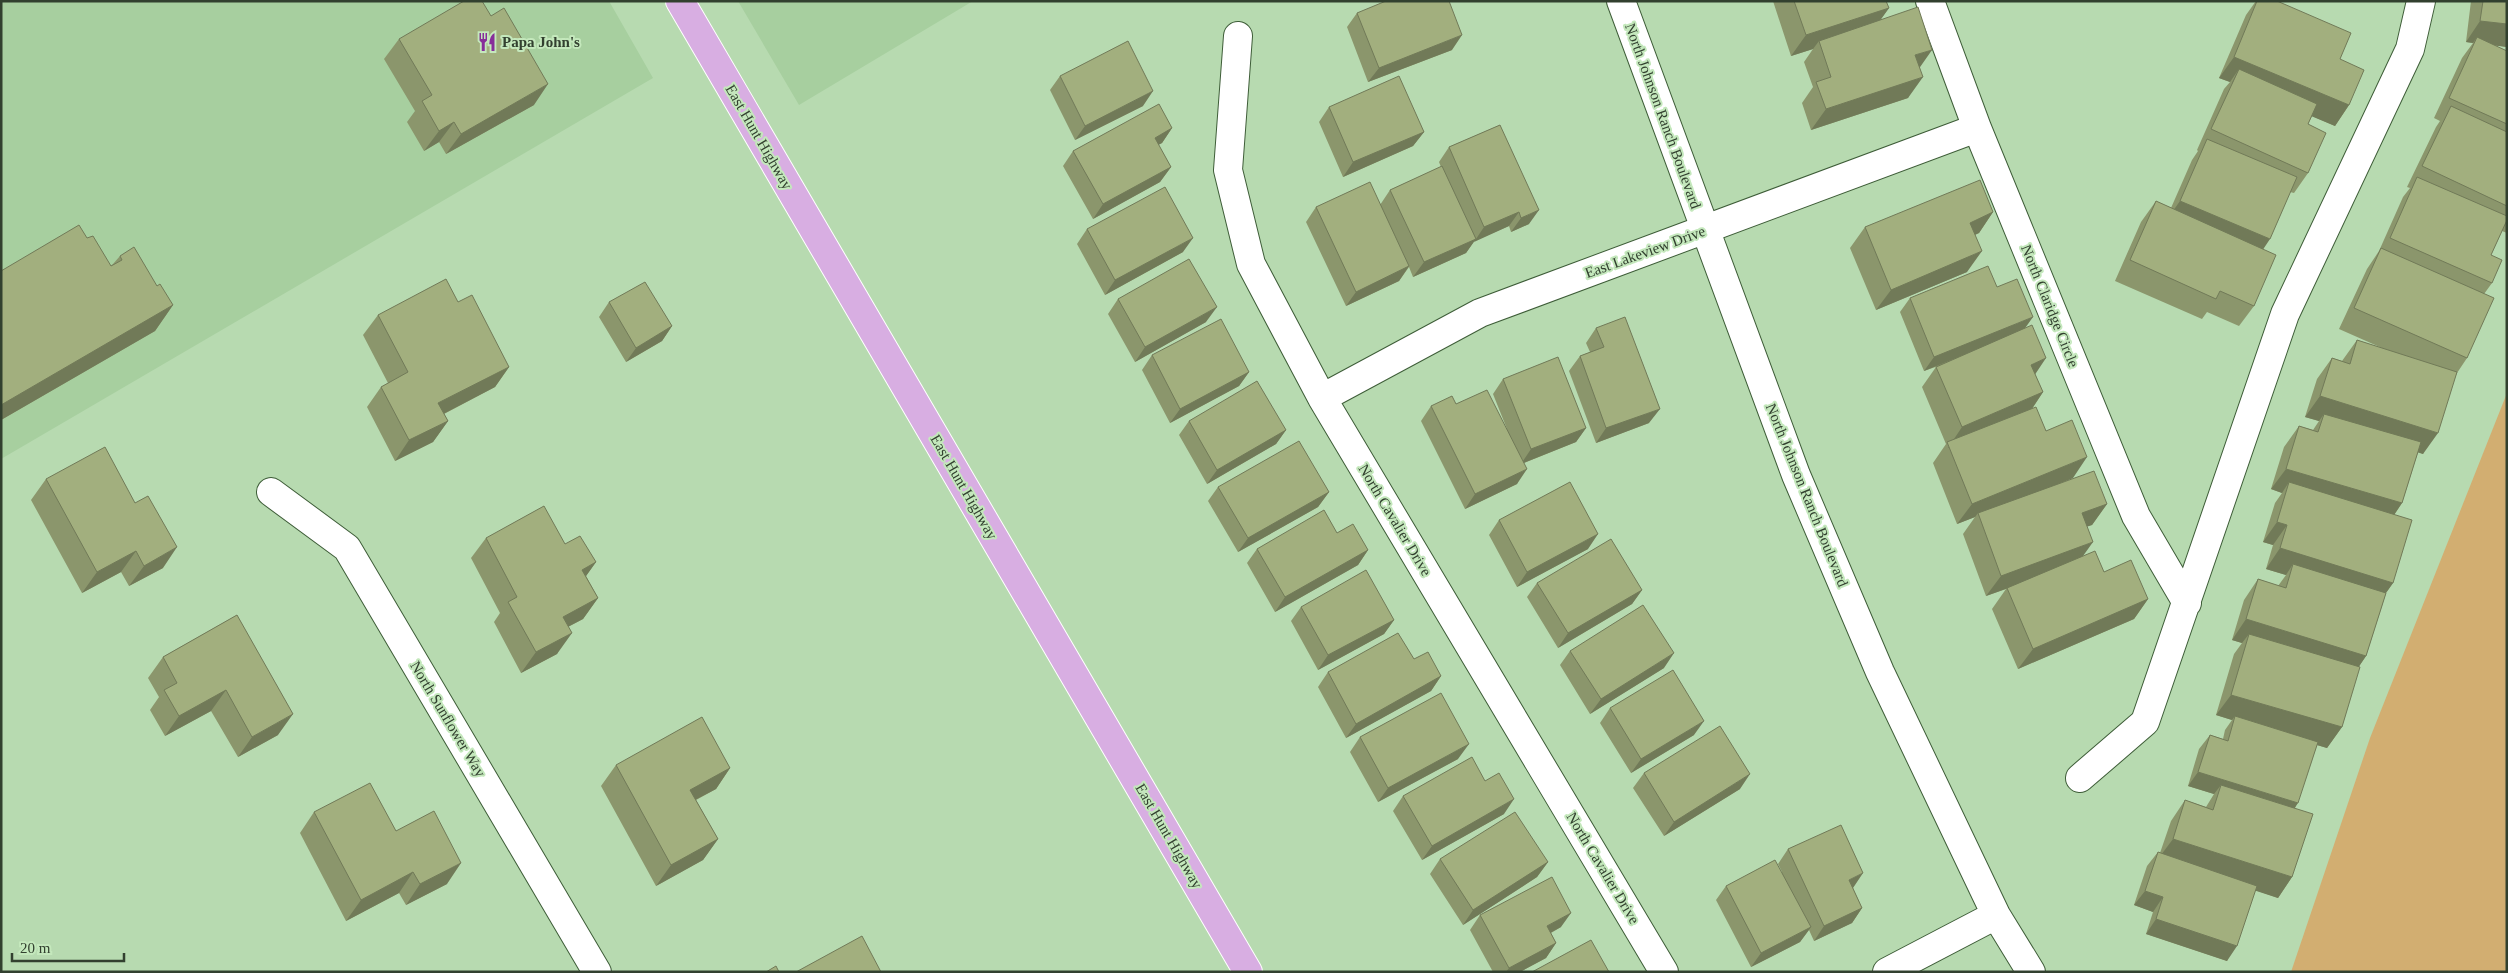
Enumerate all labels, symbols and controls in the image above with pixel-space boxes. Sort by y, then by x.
street label: North Johnson Ranch Boulevard [1622,21,1704,211]
restaurant icon: Papa John's [476,31,498,53]
place label: Papa John's [502,34,580,50]
street label: East Hunt Highway [722,82,796,193]
street label: East Lakeview Drive [1583,223,1708,281]
street label: North Claridge Circle [2018,242,2082,370]
street label: North Johnson Ranch Boulevard [1763,401,1851,589]
street label: East Hunt Highway [927,432,1001,543]
street label: North Cavalier Drive [1355,461,1435,579]
street label: North Sunflower Way [407,658,489,780]
street label: East Hunt Highway [1132,781,1206,892]
street label: North Cavalier Drive [1563,809,1643,927]
scale bar [12,930,125,962]
text: 20 m [20,940,51,956]

